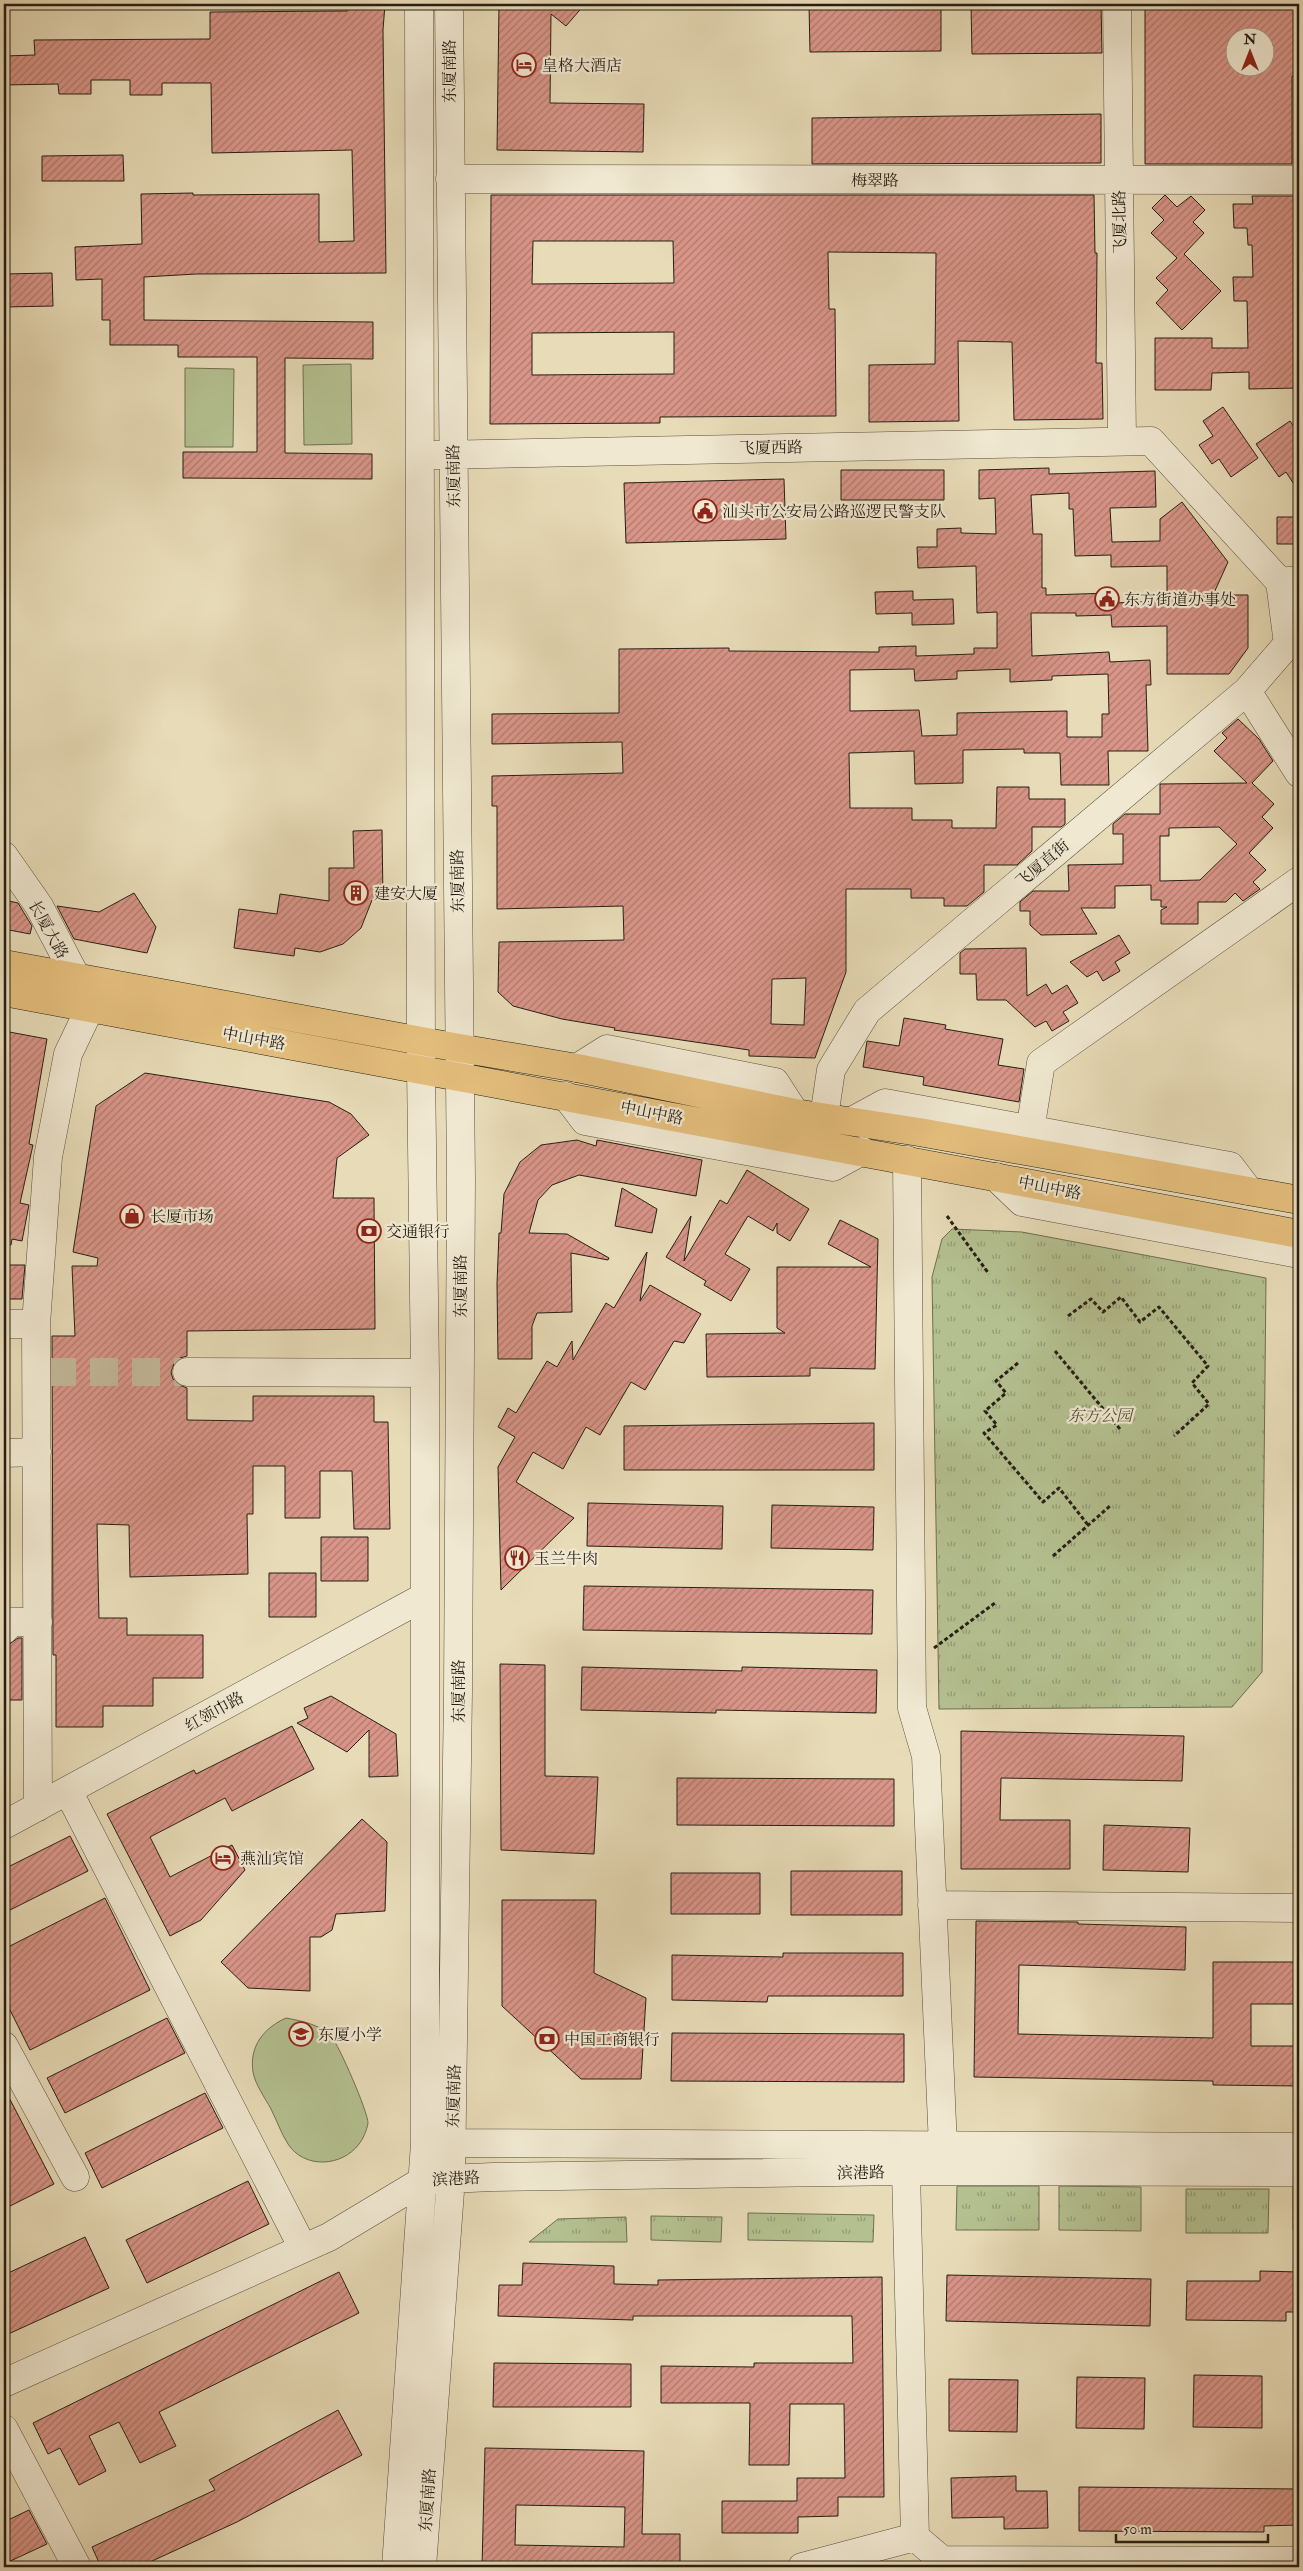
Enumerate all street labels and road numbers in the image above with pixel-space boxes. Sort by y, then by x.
street label: 东厦南路 [440,39,460,103]
street label: 梅翠路 [851,171,899,191]
street label: 飞厦北路 [1109,190,1131,254]
street label: 飞厦西路 [739,437,803,459]
street label: 东厦南路 [443,444,465,508]
street label: 飞厦直街 [1012,836,1074,892]
street label: 东厦南路 [447,849,469,913]
street label: 长厦大路 [24,897,72,962]
street label: 中山中路 [221,1024,287,1054]
street label: 中山中路 [618,1097,685,1129]
street label: 中山中路 [1016,1172,1083,1204]
street label: 东厦南路 [451,1254,471,1318]
street label: 东厦南路 [449,1659,469,1723]
street label: 红领巾路 [182,1688,247,1736]
street label: 东厦南路 [443,2064,465,2128]
street label: 滨港路 [837,2163,885,2183]
street label: 滨港路 [432,2168,481,2190]
street label: 东厦南路 [416,2467,440,2533]

